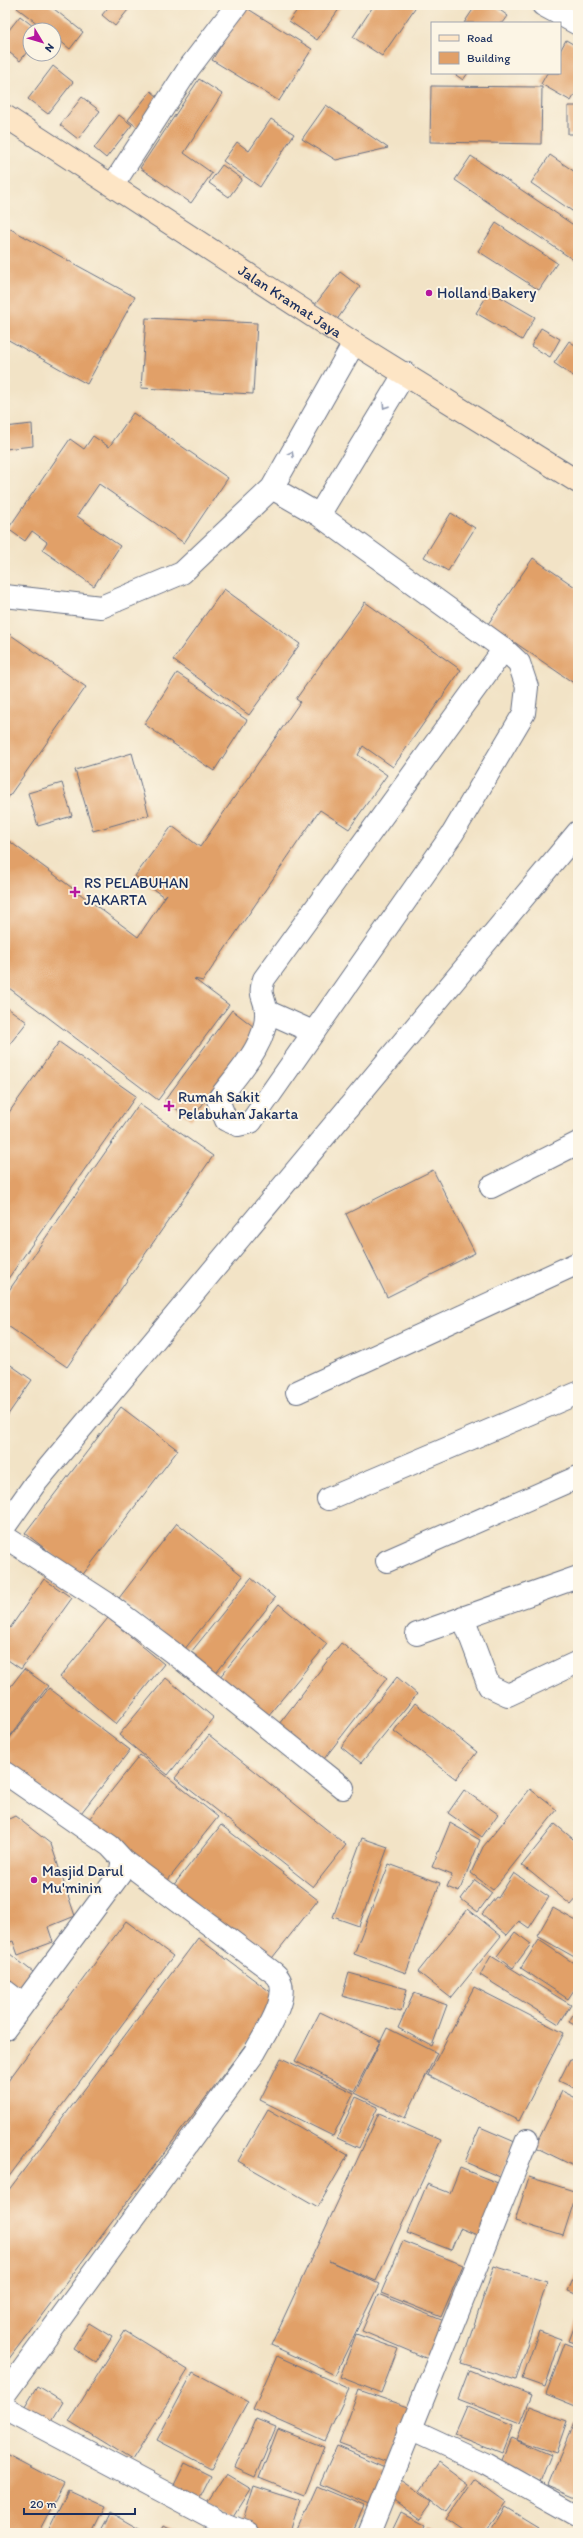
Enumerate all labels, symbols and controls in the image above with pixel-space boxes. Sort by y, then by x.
north arrow [22,22,62,62]
legend [431,22,561,74]
text: Road [467,31,493,45]
text: N [42,41,57,55]
text: Building [467,51,511,65]
street label: Jalan Kramat Jaya [235,261,345,342]
place label: Holland Bakery [437,284,536,302]
marker: Holland Bakery [424,288,434,298]
one-way arrow [382,402,390,409]
one-way arrow [287,451,294,458]
place label: RS PELABUHAN JAKARTA [84,874,189,909]
marker: RS PELABUHAN JAKARTA [69,886,81,898]
place label: Rumah Sakit Pelabuhan Jakarta [178,1088,298,1123]
marker: Rumah Sakit Pelabuhan Jakarta [163,1100,175,1112]
place label: Masjid Darul Mu'minin [42,1862,124,1897]
marker: Masjid Darul Mu'minin [29,1875,39,1885]
scale bar [24,2490,135,2516]
text: 20 m [30,2497,57,2511]

